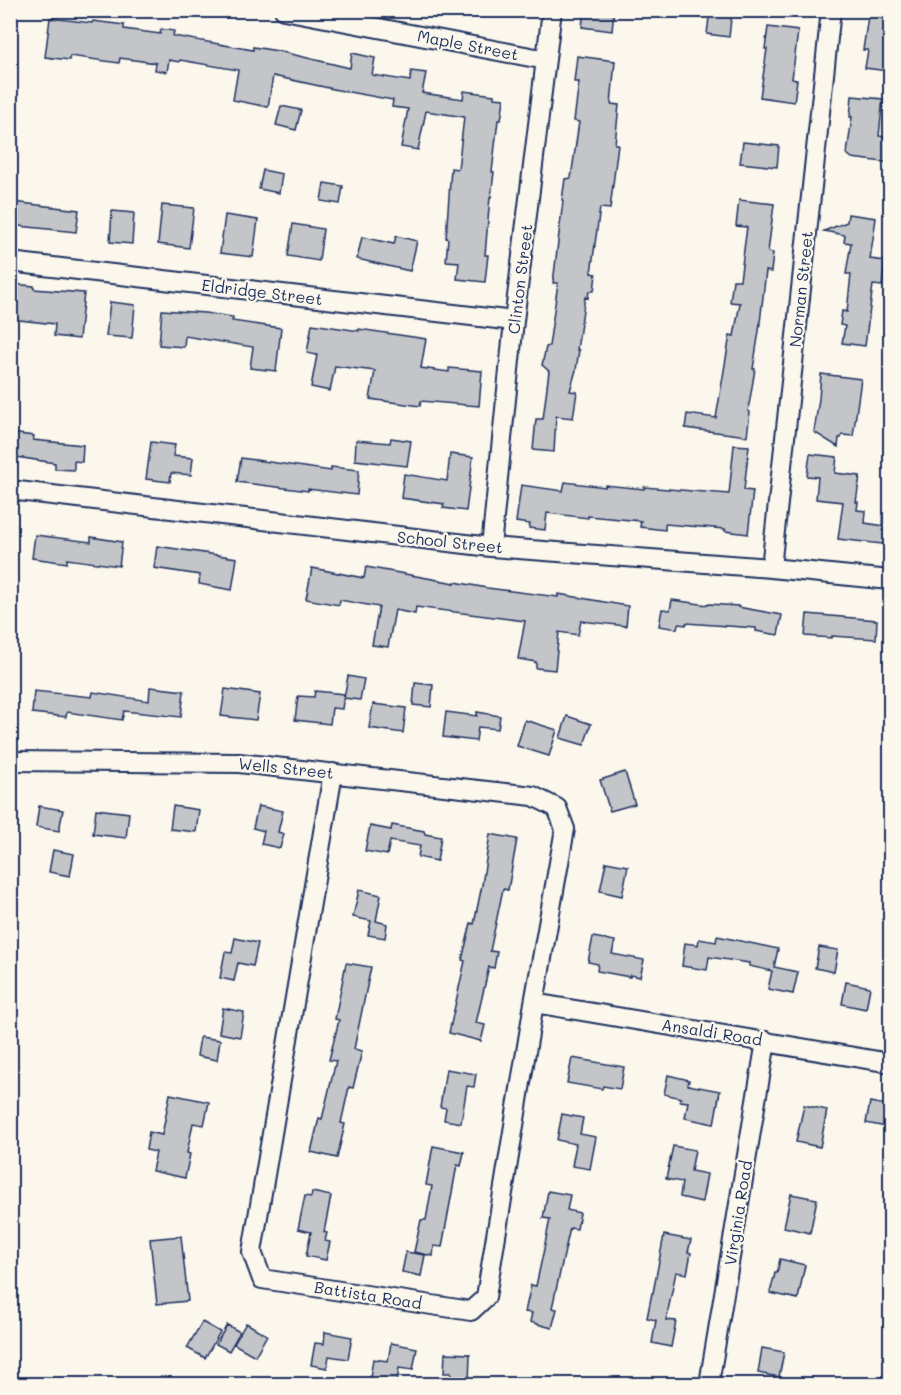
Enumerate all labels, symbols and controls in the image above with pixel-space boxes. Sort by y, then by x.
street label: Maple Street [416,24,520,65]
street label: Clinton Street [502,223,537,335]
street label: Norman Street [784,230,817,348]
street label: Eldridge Street [200,274,324,309]
street label: School Street [396,525,504,558]
street label: Wells Street [237,752,335,783]
street label: Ansaldi Road [660,1013,764,1050]
street label: Virginia Road [719,1159,756,1267]
street label: Battista Road [313,1276,423,1313]

